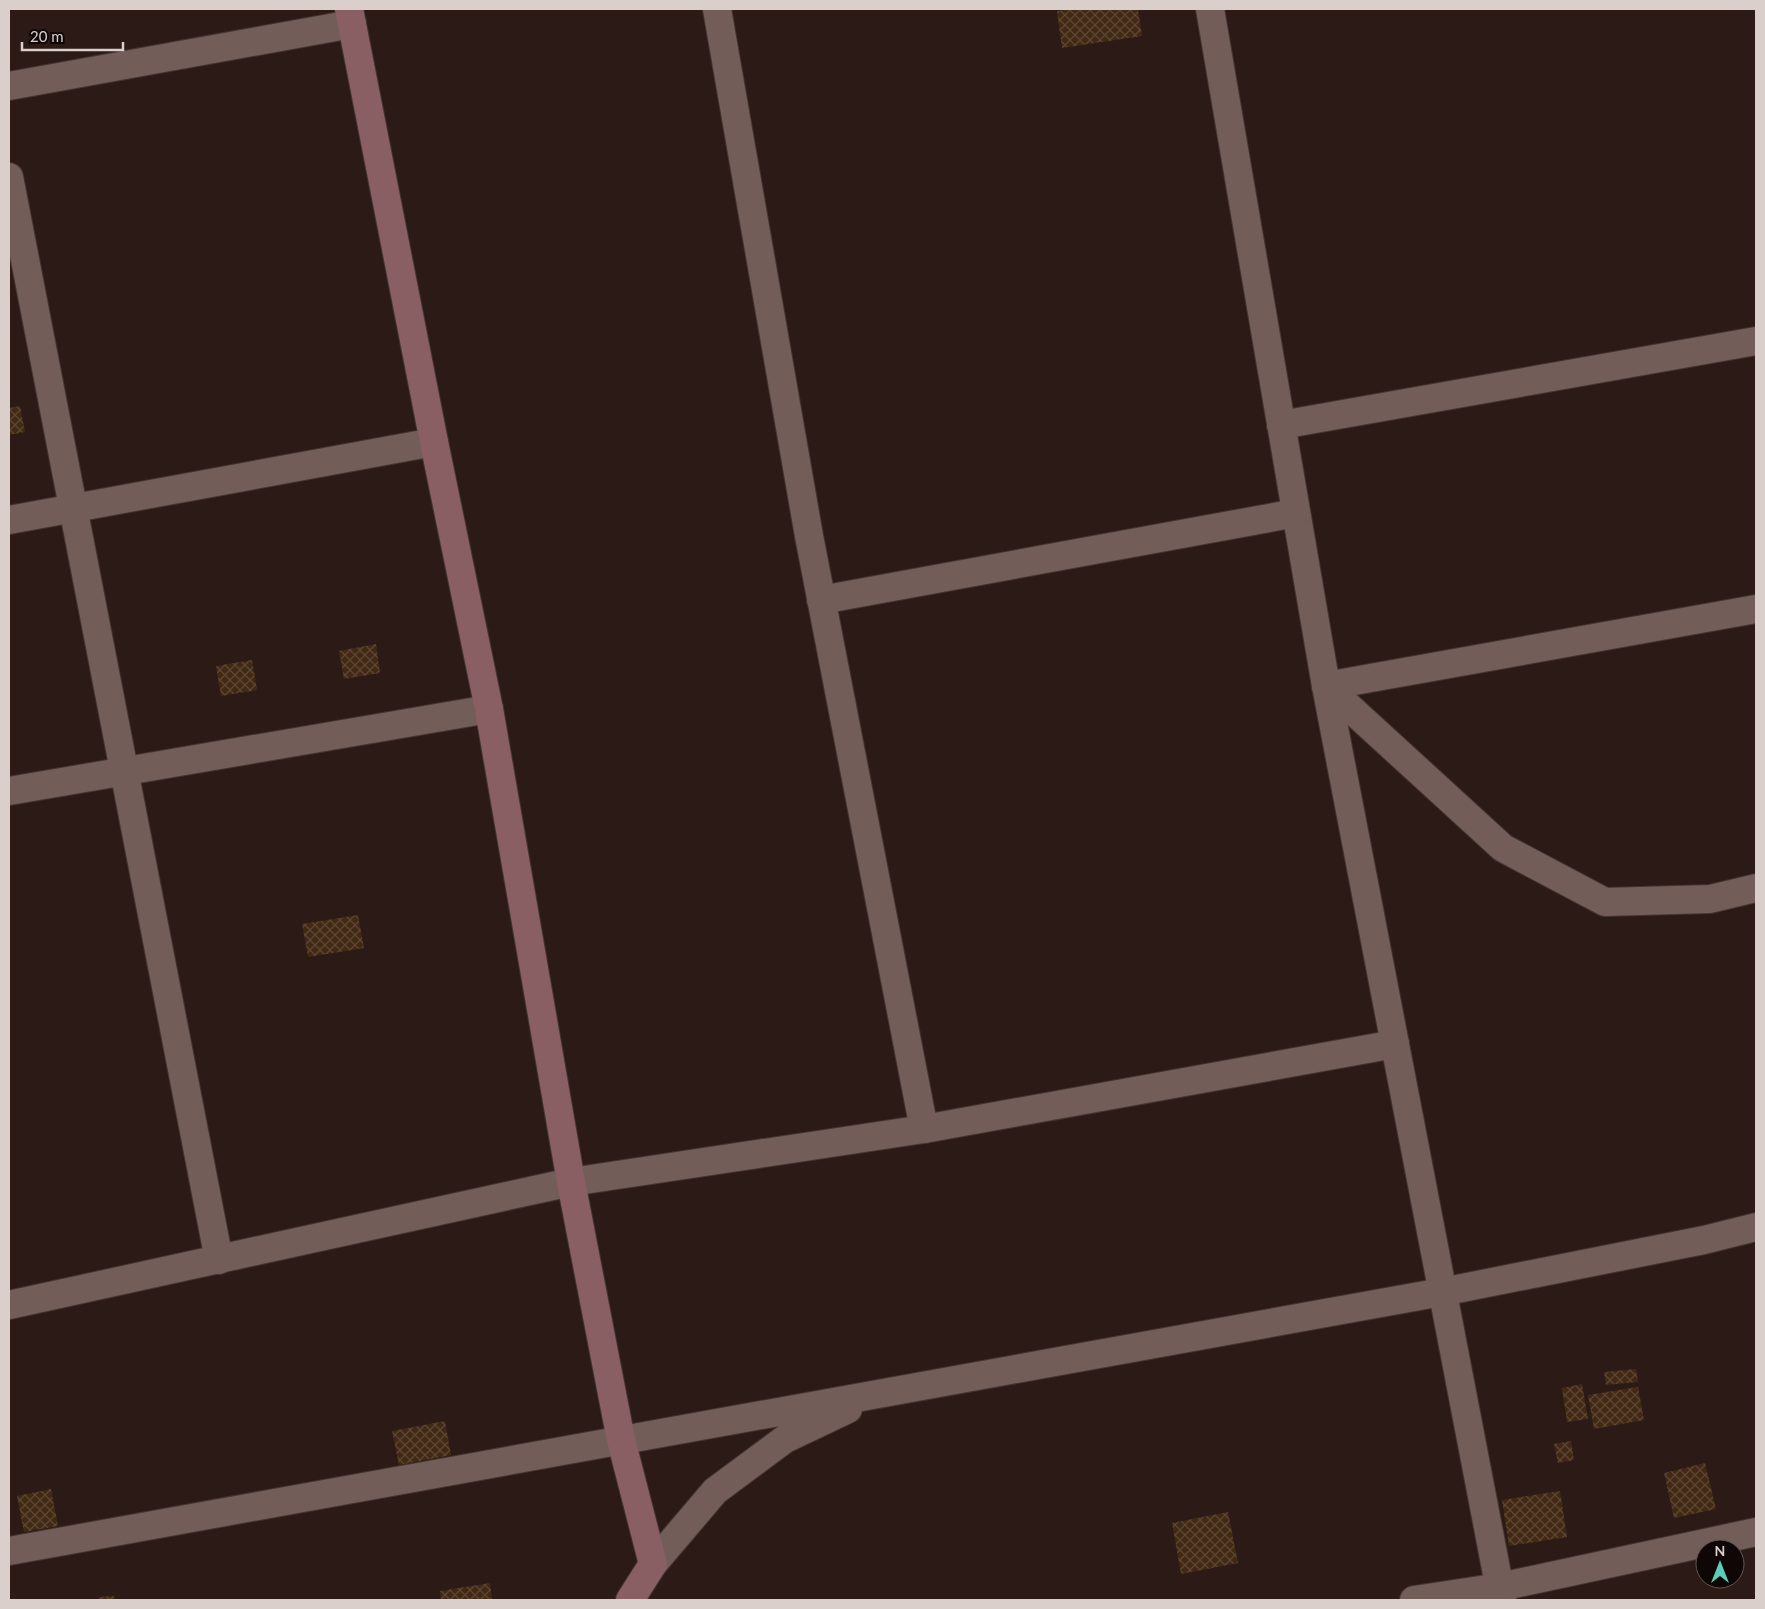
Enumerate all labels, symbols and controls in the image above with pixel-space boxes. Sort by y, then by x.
scale bar [22,20,124,52]
text: 20 m [30,27,64,45]
north arrow [1695,1539,1745,1589]
text: N [1715,1542,1725,1559]

